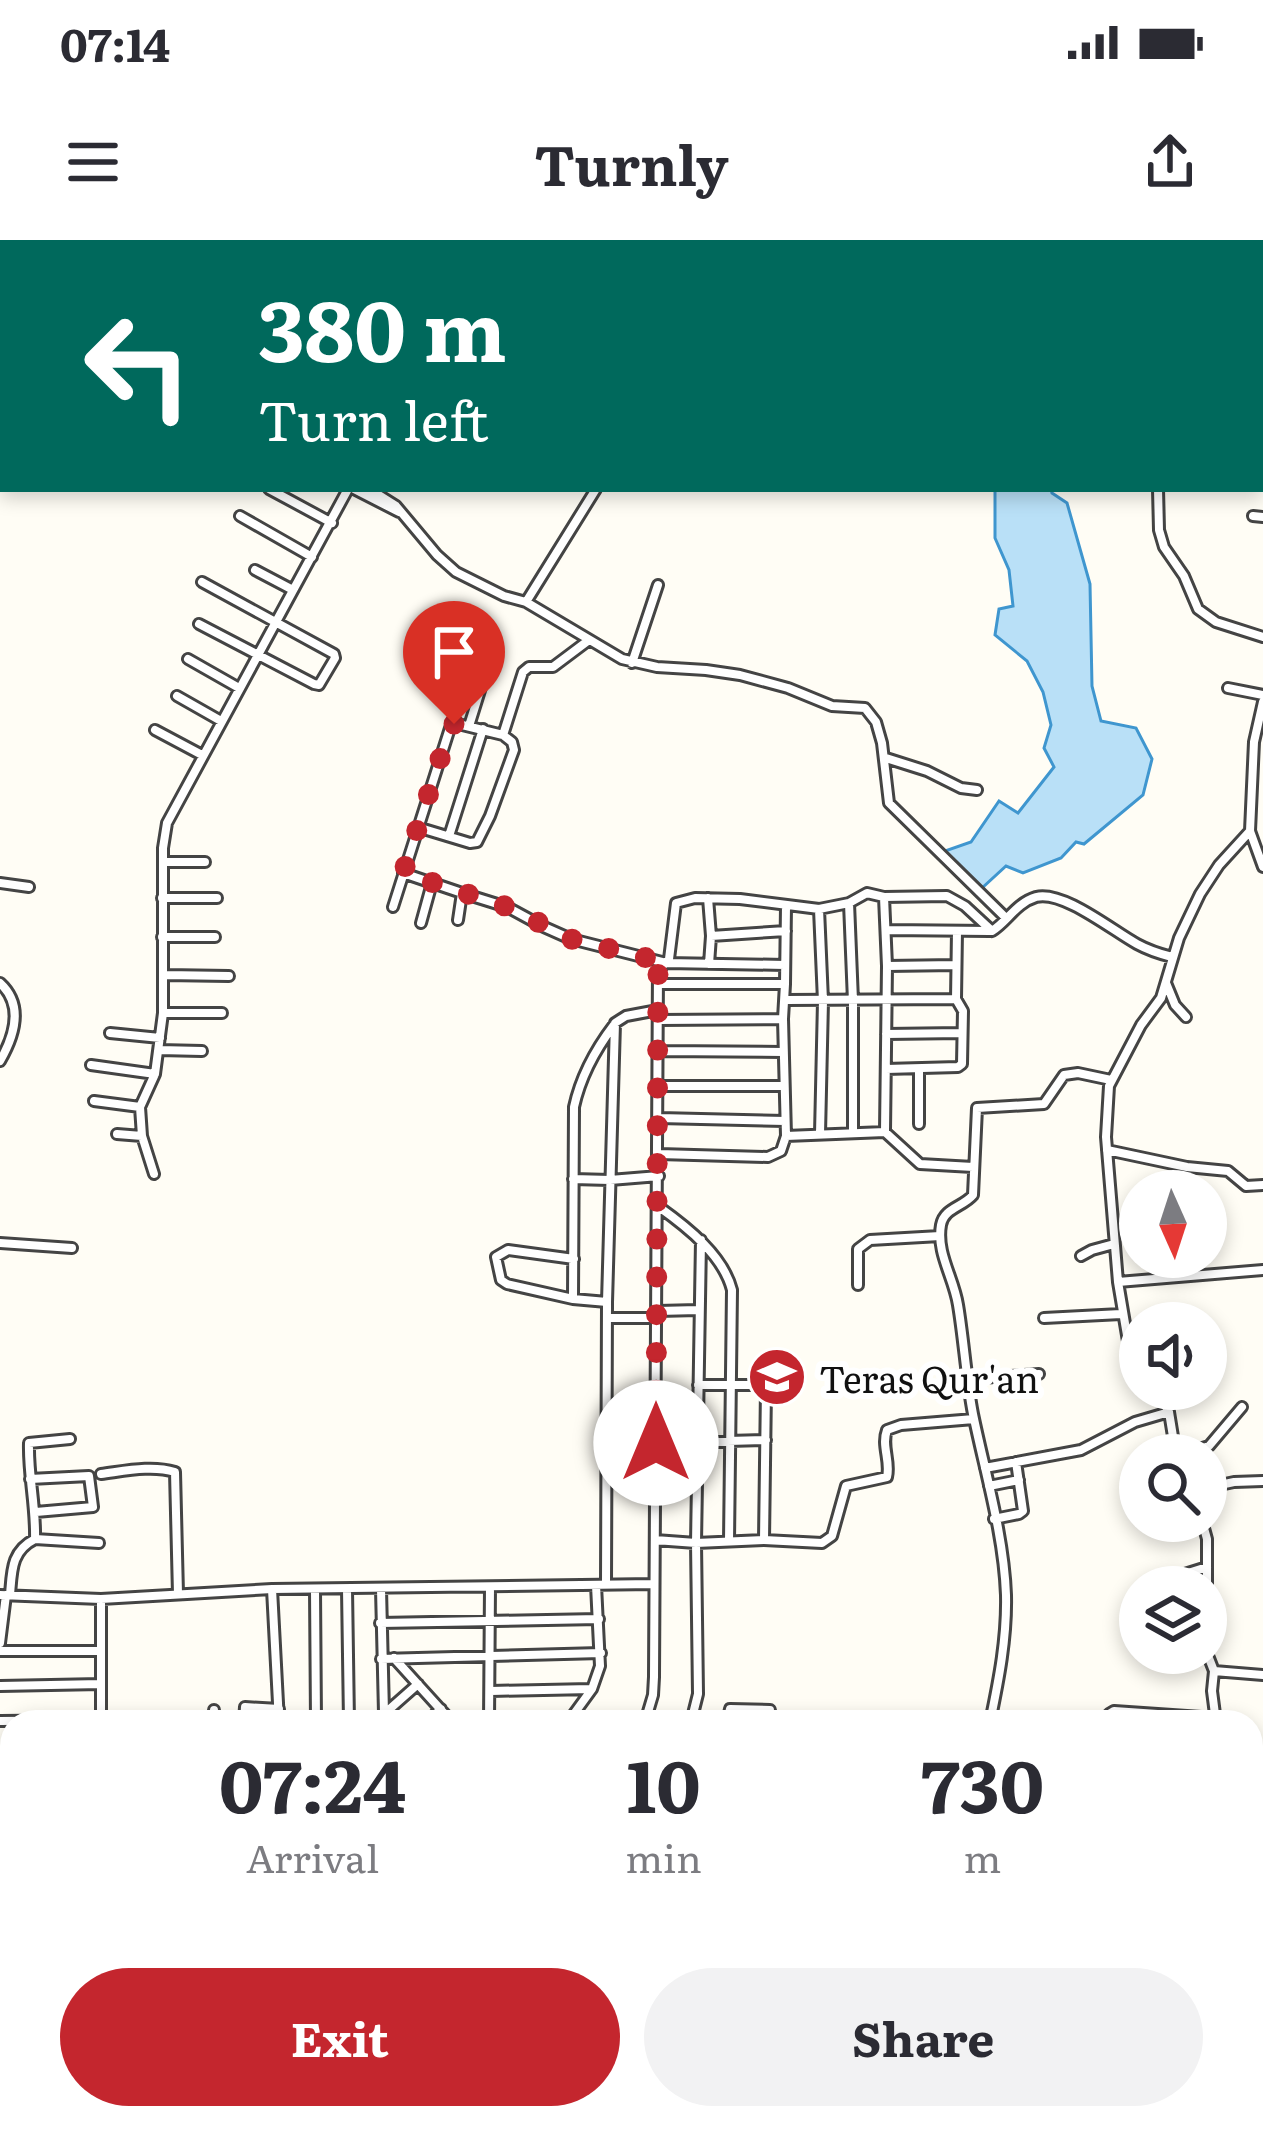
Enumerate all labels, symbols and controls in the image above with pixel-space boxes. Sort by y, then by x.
text: 07:14 [60,9,170,76]
text: Turnly [534,122,729,203]
icon: menu [60,129,126,195]
icon: share [1137,129,1203,195]
text: 380 m [258,263,507,388]
icon: left [60,288,216,444]
text: Turn left [258,377,489,458]
pin [403,601,505,724]
icon: arrive [421,619,487,685]
north arrow [1119,1170,1227,1278]
map controls [1119,1170,1227,1674]
button: sound [1119,1302,1227,1410]
school or university icon: Teras Qur'an [746,1346,808,1408]
place label: Teras Qur'an [819,1351,1039,1404]
position arrow [593,1380,719,1506]
button: search [1119,1434,1227,1542]
button: layers [1119,1566,1227,1674]
text: 07:24 [219,1728,406,1835]
text: 10 [626,1728,701,1835]
text: 730 [921,1728,1044,1835]
text: Arrival [246,1827,379,1885]
text: min [625,1827,702,1885]
text: m [963,1827,1001,1885]
button: Exit [60,1968,620,2106]
button: Share [644,1968,1203,2106]

